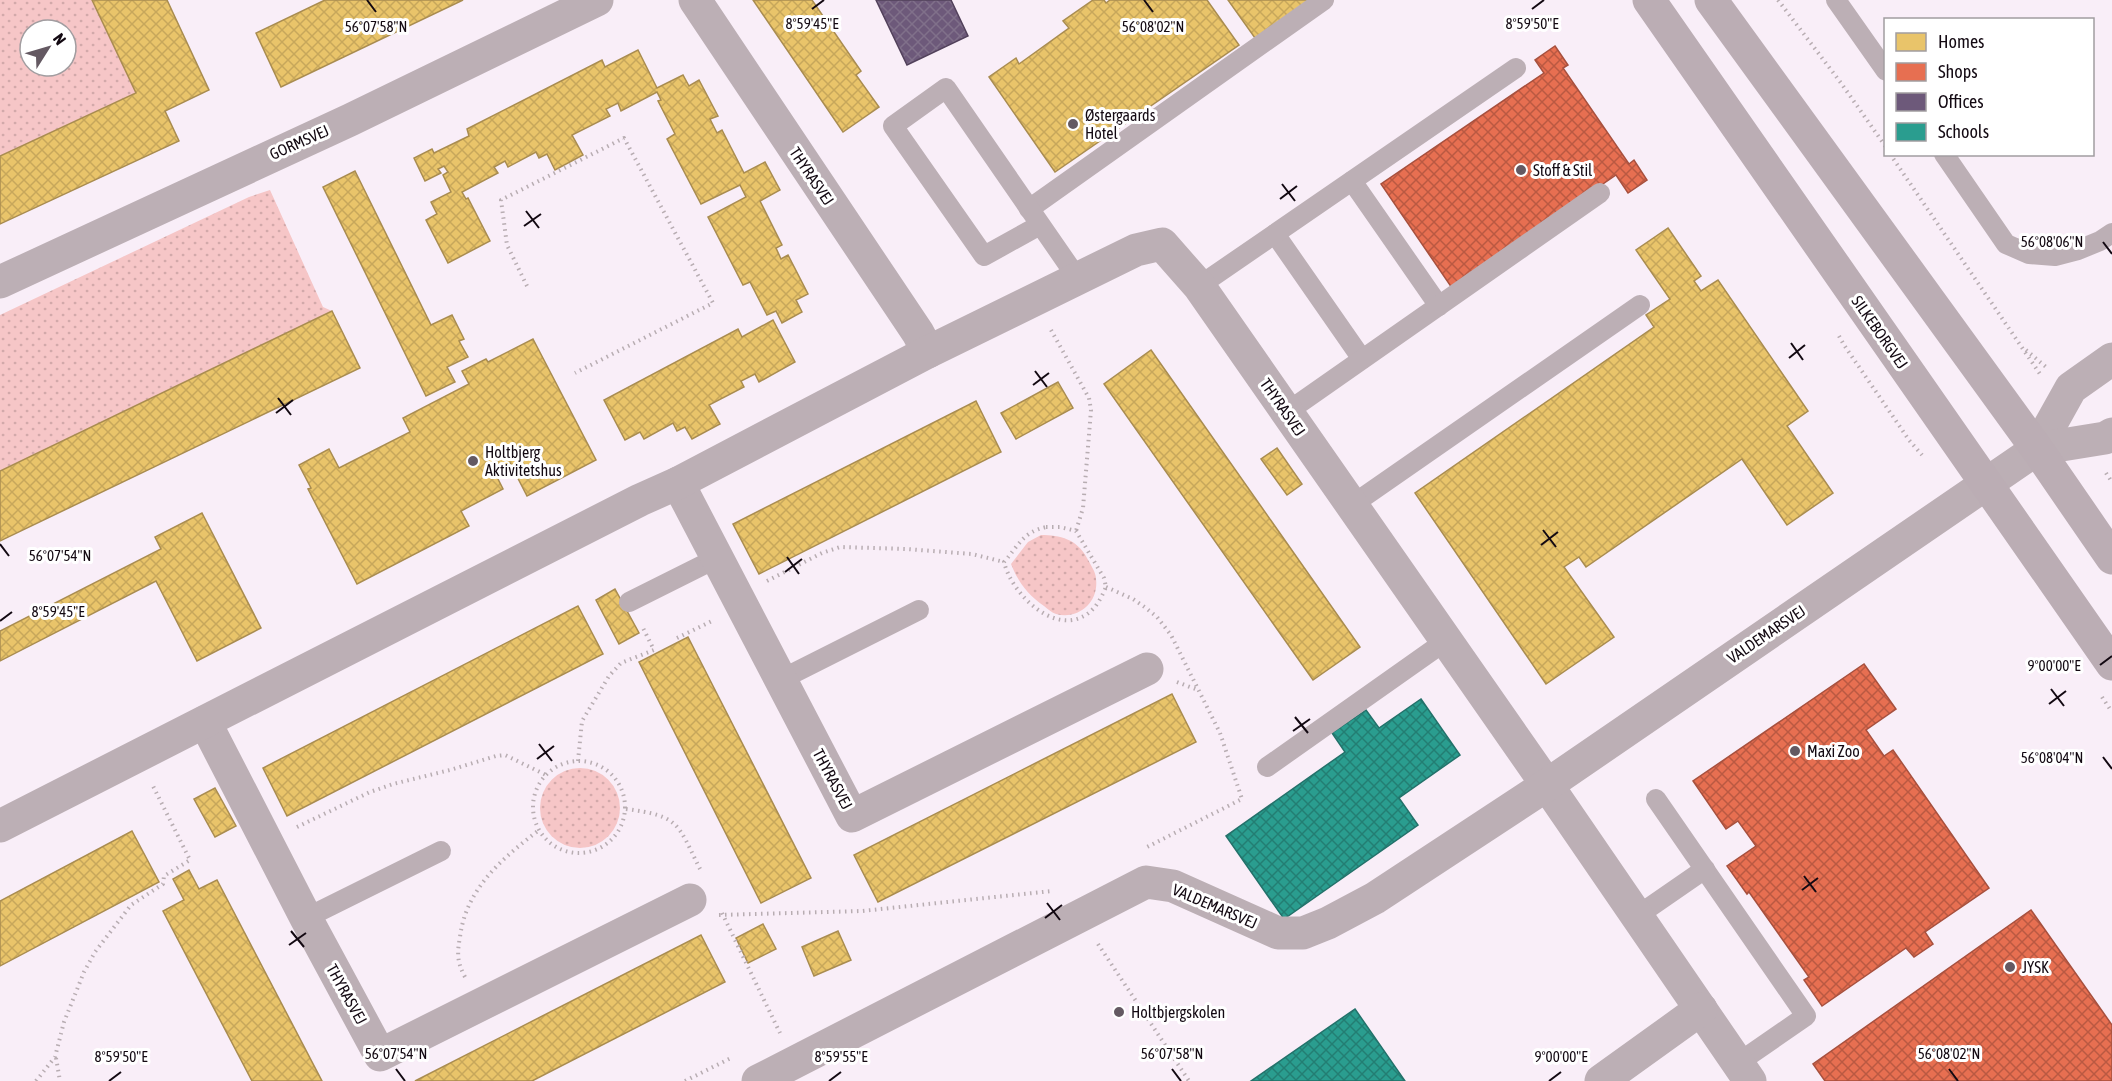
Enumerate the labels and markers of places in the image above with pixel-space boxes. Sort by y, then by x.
place label: Østergaards Hotel [1085,106,1156,142]
marker: Østergaards Hotel [1066,117,1080,131]
place label: Stoff & Stil [1533,161,1593,179]
marker: Stoff & Stil [1514,163,1528,177]
place label: Holtbjerg Aktivitetshus [485,443,562,479]
marker: Holtbjerg Aktivitetshus [466,454,480,468]
place label: Maxi Zoo [1807,742,1860,760]
marker: Maxi Zoo [1788,744,1802,758]
place label: JYSK [2022,958,2049,976]
marker: JYSK [2003,960,2017,974]
place label: Holtbjergskolen [1131,1003,1225,1022]
marker: Holtbjergskolen [1112,1005,1126,1019]

